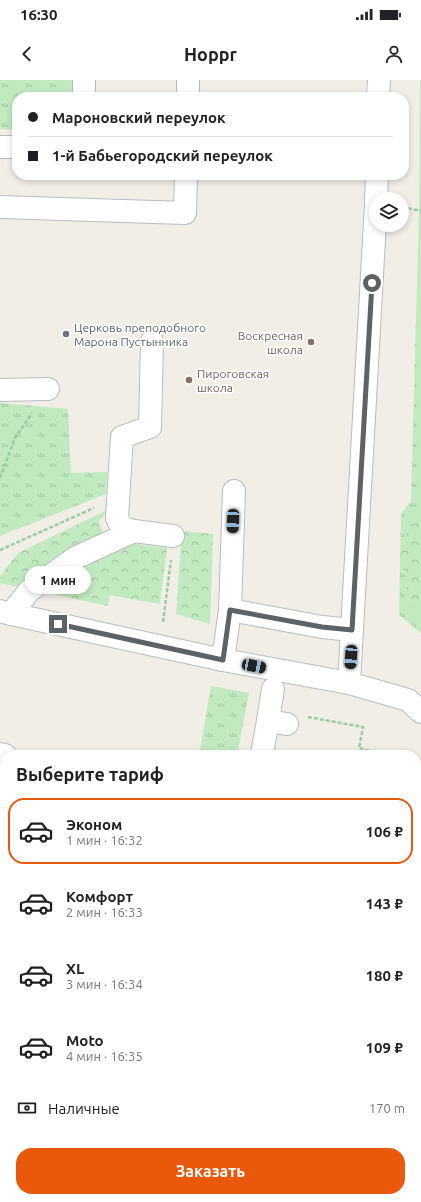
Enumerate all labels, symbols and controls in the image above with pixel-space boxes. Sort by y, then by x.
text: 16:30 [20,6,58,23]
icon: back [16,43,38,65]
icon: person [383,43,405,65]
text: Hoppr [184,44,237,64]
text: Мароновский переулок [52,109,226,126]
text: 1-й Бабьегородский переулок [52,147,273,164]
map controls [369,192,409,232]
button: layers [369,192,409,232]
route start [363,274,381,292]
place label: Церковь преподобного Марона Пустынника [74,321,206,348]
marker: Церковь преподобного Марона Пустынника [61,329,71,339]
place label: Воскресная школа [238,329,303,356]
marker: Воскресная школа [306,337,316,347]
place label: Пироговская школа [197,367,269,394]
marker: Пироговская школа [184,375,194,385]
car [227,509,239,533]
callout: 1 мин [25,566,91,594]
text: 1 мин [40,573,76,587]
route end [49,615,67,633]
car [344,645,358,669]
car [241,658,267,674]
text: Выберите тариф [16,764,164,784]
icon: car [18,813,54,849]
text: Эконом [66,816,122,833]
text: 106 ₽ [366,823,403,840]
text: 1 мин · 16:32 [66,833,143,847]
icon: car [18,885,54,921]
text: Комфорт [66,888,133,905]
text: 143 ₽ [366,895,403,912]
text: 2 мин · 16:33 [66,905,143,919]
icon: car [18,957,54,993]
text: XL [66,960,84,977]
text: 180 ₽ [366,967,403,984]
text: 3 мин · 16:34 [66,977,143,991]
icon: car [18,1029,54,1065]
text: Moto [66,1032,104,1049]
text: 109 ₽ [366,1039,403,1056]
text: 4 мин · 16:35 [66,1049,143,1063]
icon: cash [16,1097,38,1119]
text: Наличные [48,1100,120,1117]
text: 170 m [369,1101,405,1115]
button: Заказать [16,1148,405,1194]

